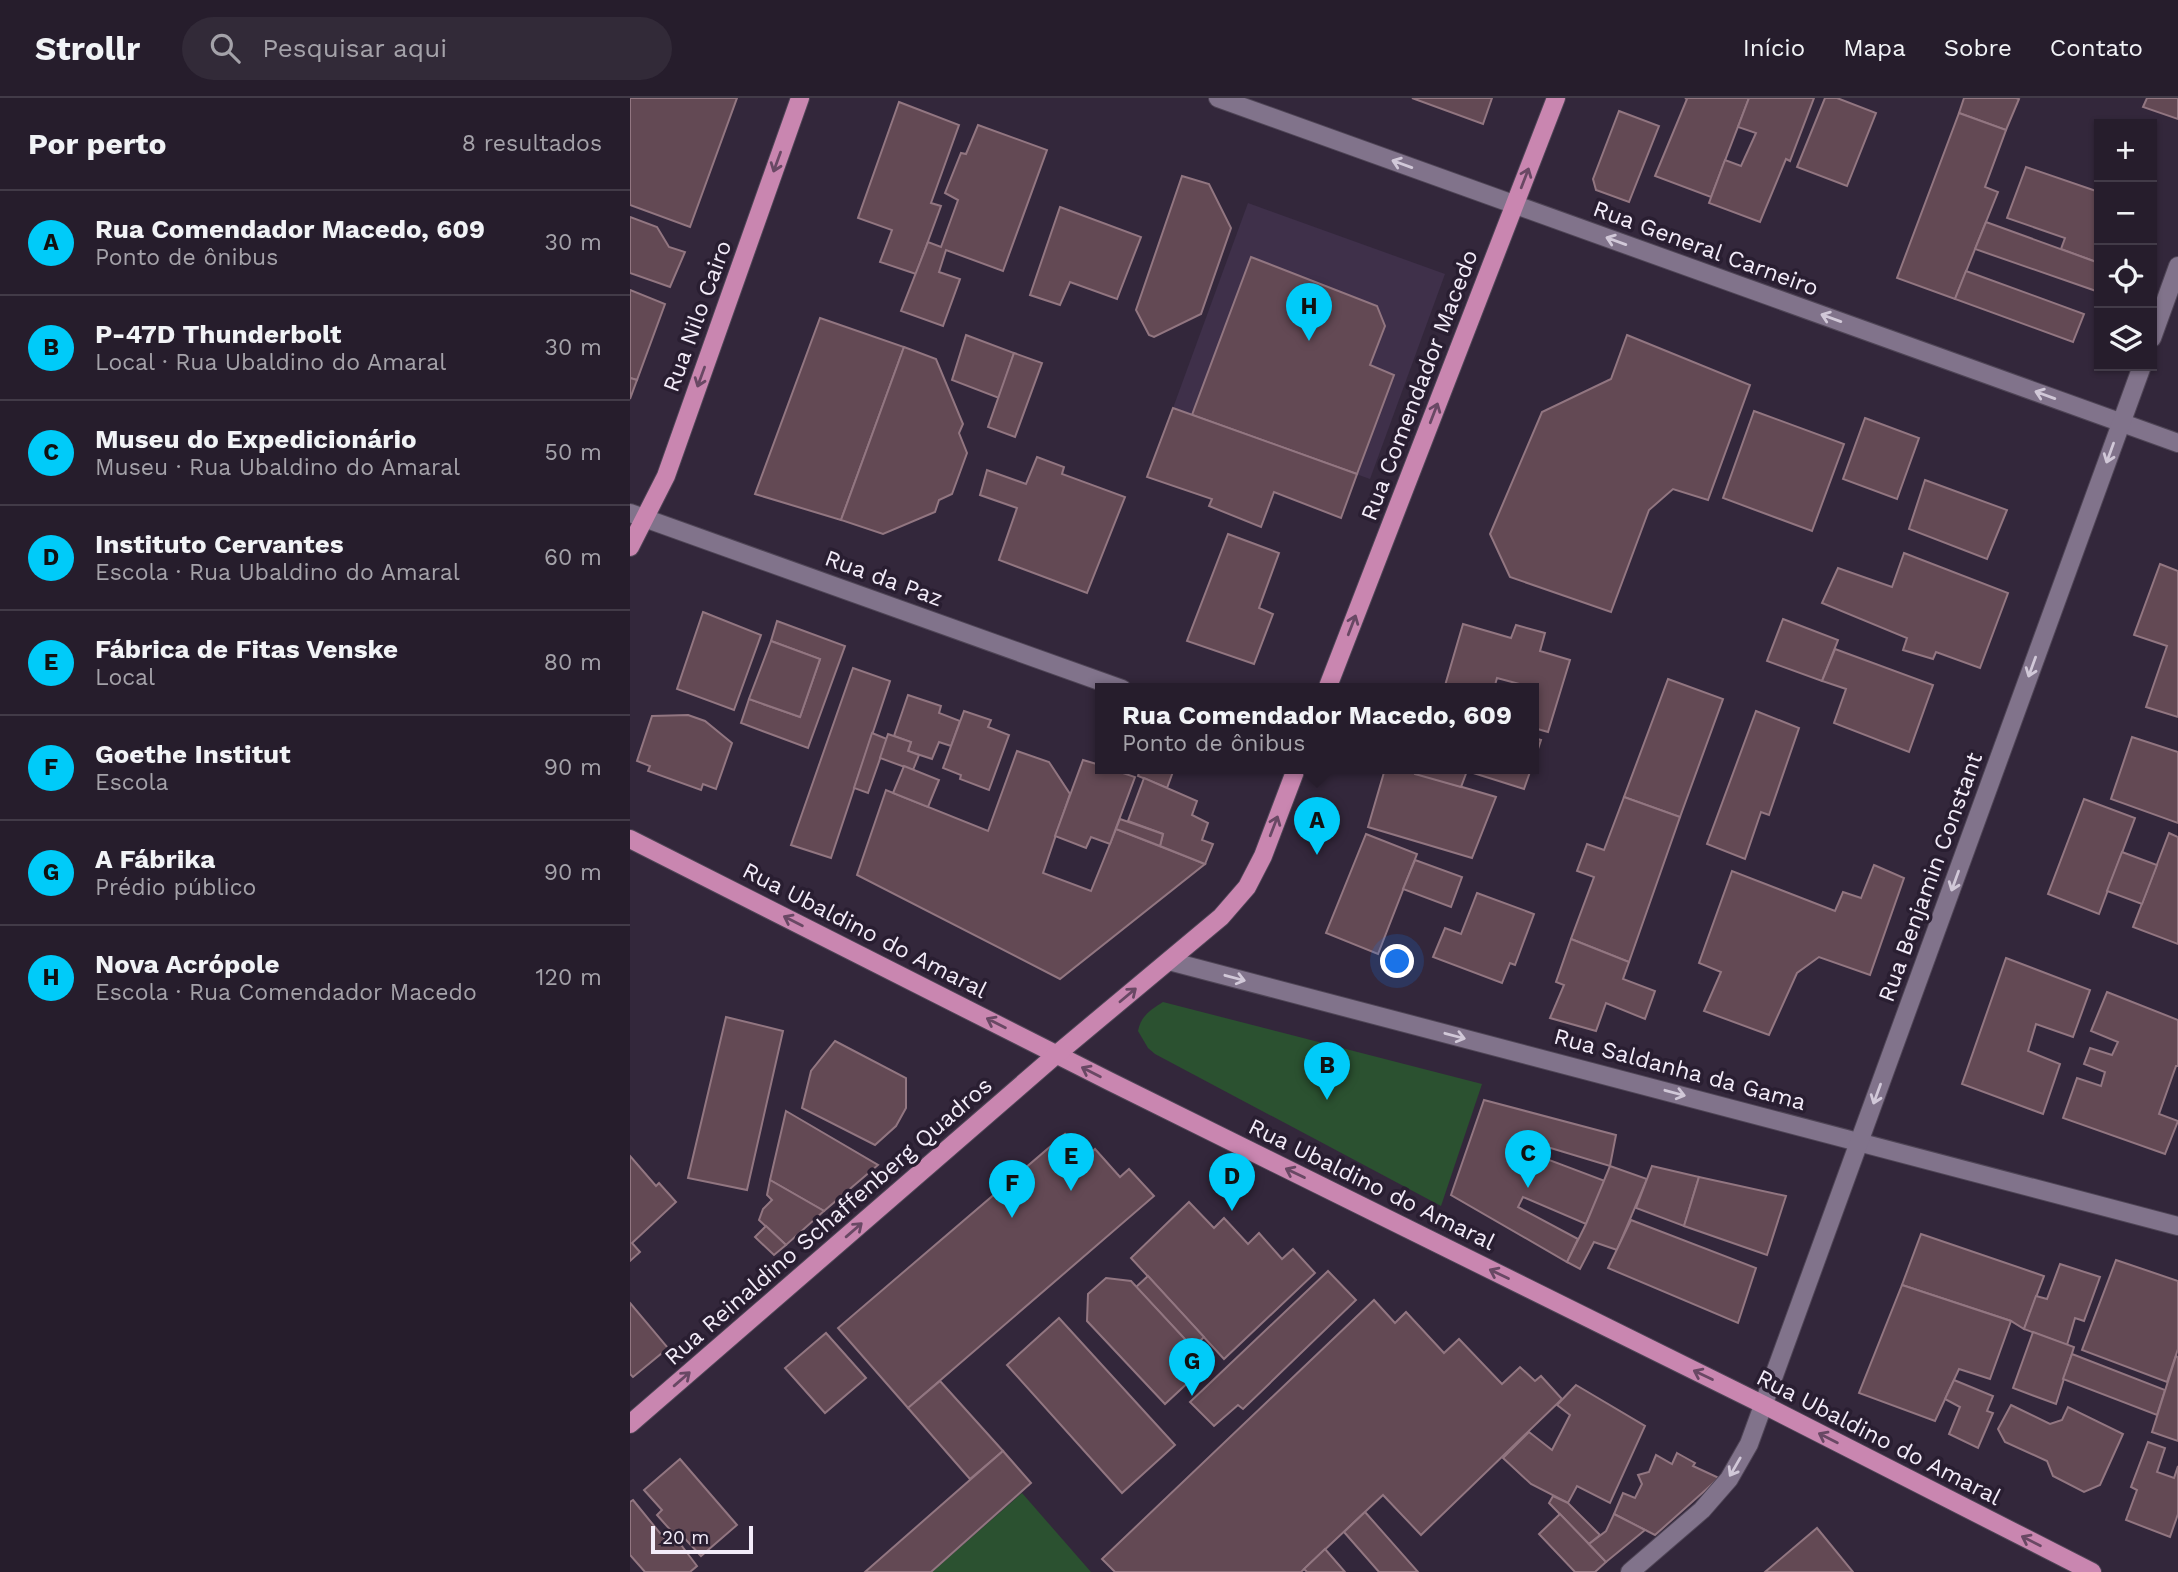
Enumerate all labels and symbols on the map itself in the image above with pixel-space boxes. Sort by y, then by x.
one-way arrow [770,151,782,173]
one-way arrow [1392,157,1414,169]
one-way arrow [1520,167,1533,189]
street label: Rua General Carneiro [1589,195,1822,302]
one-way arrow [1606,234,1628,247]
street label: Rua Nilo Cairo [658,237,737,395]
street label: Rua Comendador Macedo [1355,246,1484,524]
pin: H [1286,283,1332,341]
one-way arrow [1820,311,1842,324]
one-way arrow [694,365,706,387]
one-way arrow [2034,388,2056,401]
one-way arrow [1429,403,1442,424]
one-way arrow [2103,441,2115,463]
street label: Rua da Paz [821,545,947,612]
one-way arrow [1347,615,1360,637]
one-way arrow [2025,655,2038,677]
street label: Rua Benjamin Constant [1873,748,1988,1006]
pin: A [1294,797,1340,855]
one-way arrow [1269,816,1282,838]
street label: Rua Ubaldino do Amaral [738,857,992,1004]
one-way arrow [1948,869,1960,891]
one-way arrow [783,914,804,928]
your location [1380,944,1414,978]
one-way arrow [1224,972,1246,985]
one-way arrow [1119,987,1137,1003]
one-way arrow [986,1016,1007,1030]
street label: Rua Saldanha da Gama [1551,1023,1809,1116]
one-way arrow [1444,1030,1466,1043]
pin: B [1304,1042,1350,1100]
one-way arrow [1081,1064,1102,1078]
street label: Rua Reinaldino Schaffenberg Quadros [659,1072,998,1371]
one-way arrow [1870,1083,1882,1105]
one-way arrow [1664,1088,1686,1101]
street label: Rua Ubaldino do Amaral [1244,1113,1499,1256]
pin: C [1505,1130,1551,1188]
pin: E [1048,1133,1094,1191]
pin: D [1209,1153,1255,1211]
pin: F [989,1160,1035,1218]
one-way arrow [1285,1166,1306,1179]
one-way arrow [844,1222,862,1238]
one-way arrow [1489,1267,1510,1280]
pin: G [1169,1338,1215,1396]
street label: Rua Ubaldino do Amaral [1752,1364,2006,1511]
one-way arrow [1693,1367,1714,1381]
one-way arrow [672,1371,690,1387]
one-way arrow [1818,1430,1839,1444]
one-way arrow [1728,1456,1741,1477]
scale bar [651,1523,752,1555]
one-way arrow [2021,1534,2042,1547]

